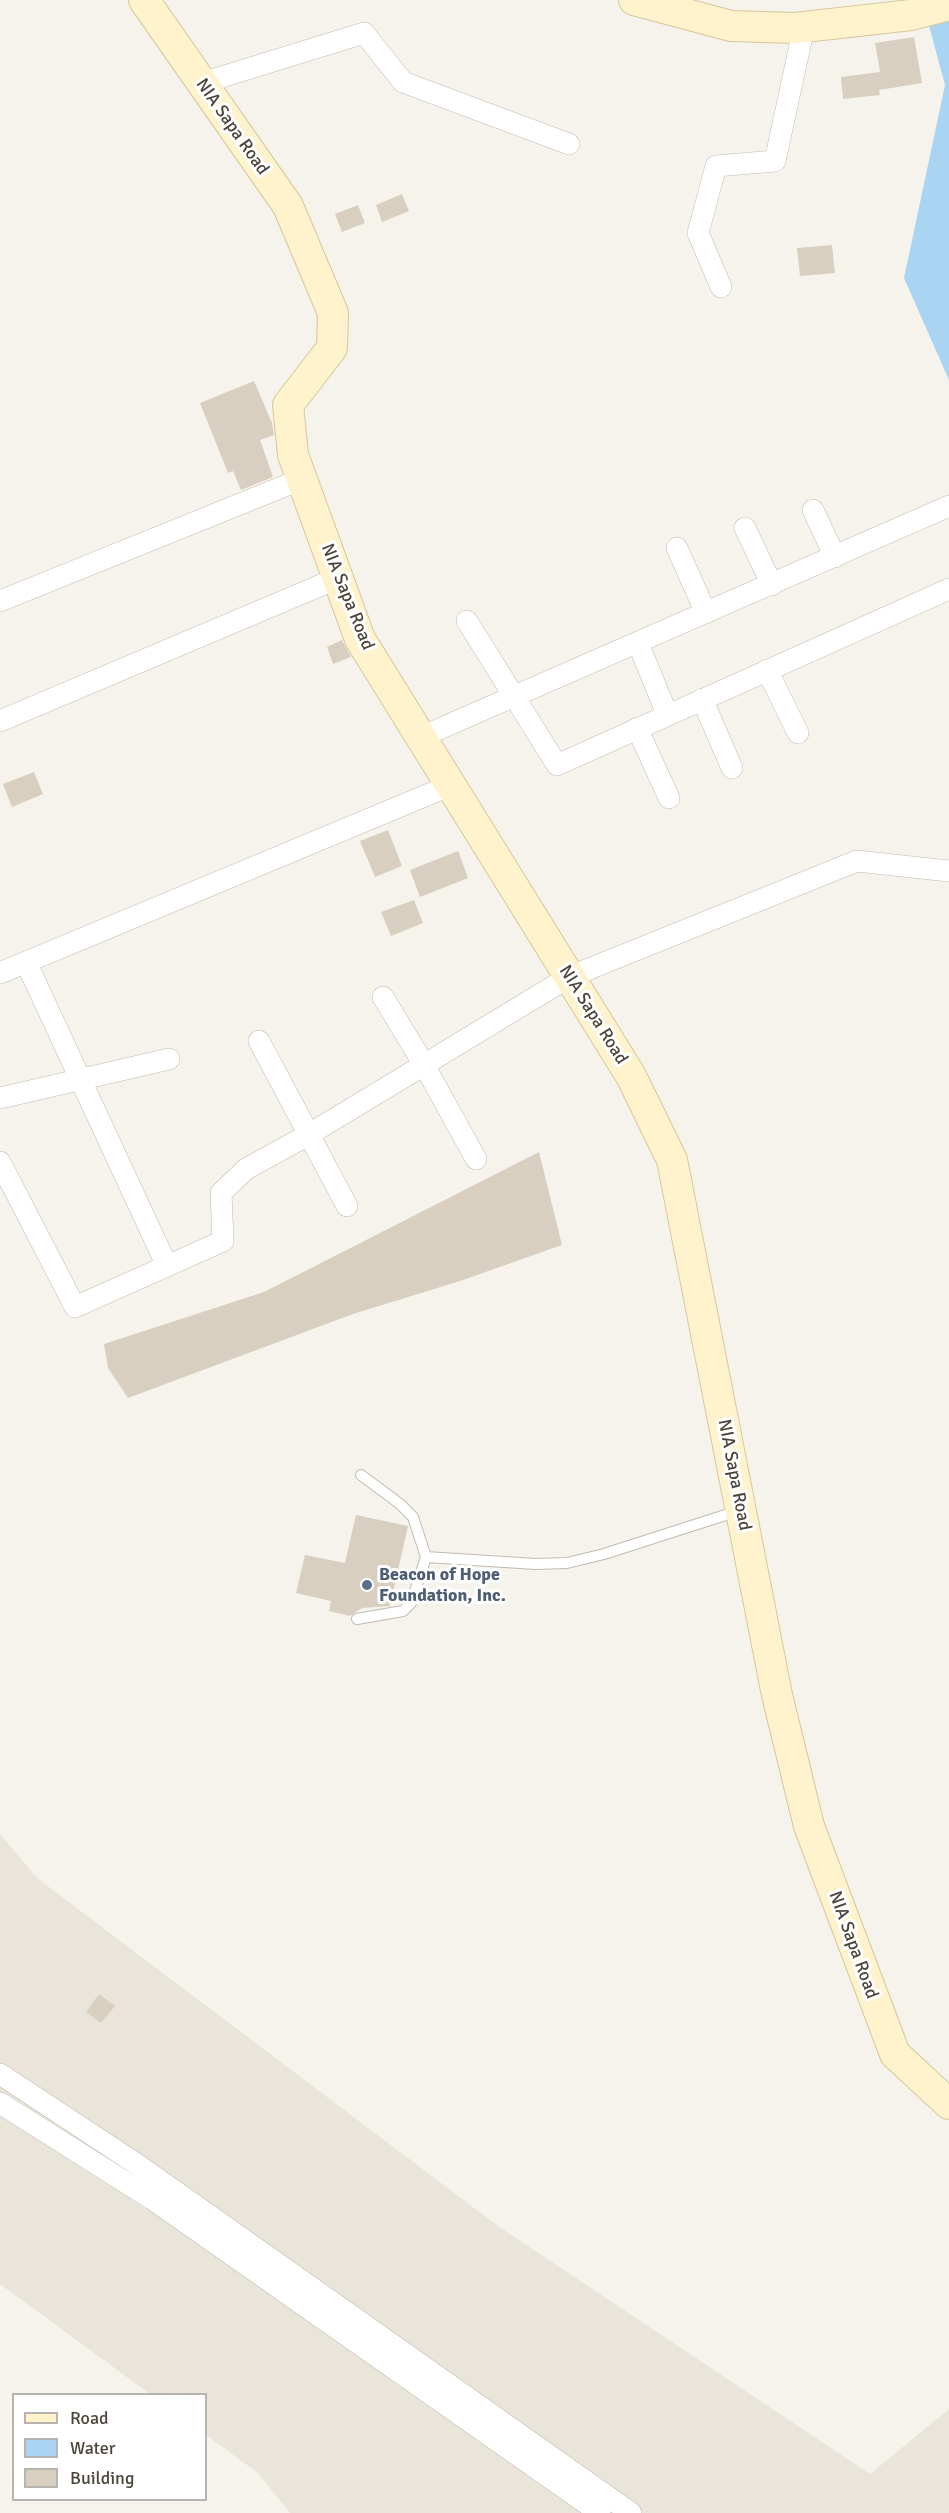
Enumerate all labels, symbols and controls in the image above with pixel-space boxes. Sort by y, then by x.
street label: NIA Sapa Road [191,75,273,179]
street label: NIA Sapa Road [316,541,378,653]
street label: NIA Sapa Road [554,961,632,1069]
street label: NIA Sapa Road [713,1418,755,1532]
place label: Beacon of Hope Foundation, Inc. [379,1564,506,1606]
marker: Beacon of Hope Foundation, Inc. [360,1578,374,1592]
street label: NIA Sapa Road [824,1888,882,2002]
legend [12,2393,207,2501]
text: Road [70,2407,109,2429]
text: Water [70,2437,115,2459]
text: Building [70,2467,134,2489]

